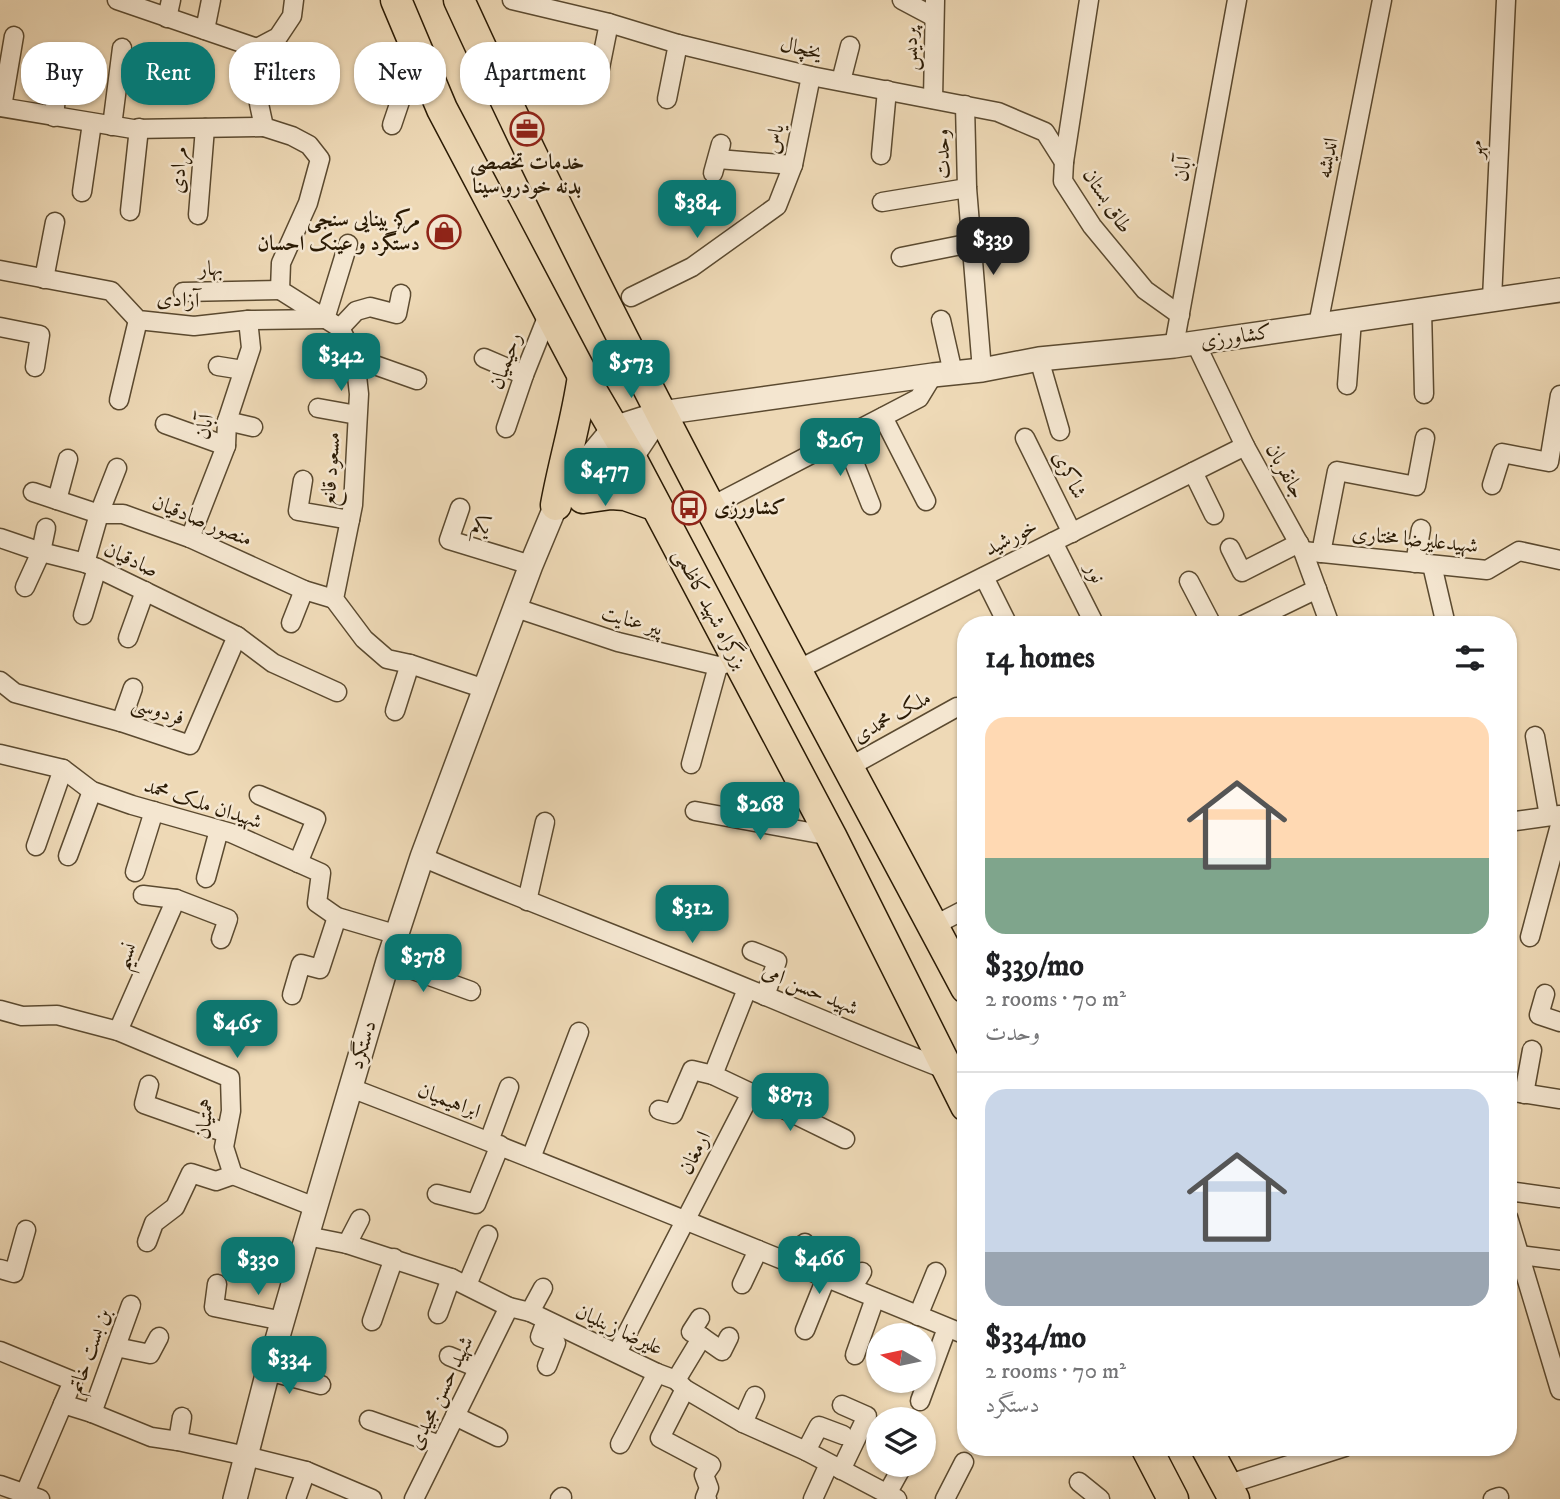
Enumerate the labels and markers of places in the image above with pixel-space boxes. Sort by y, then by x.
office icon: خدمات تخصصی بدنه خودرو سینا [508,110,546,148]
place label: خدمات تخصصی بدنه خودرو سینا [470,150,584,200]
pin: $384 [656,180,738,240]
place label: مرکز بینایی سنجی دستگرد و عینک احسان [257,207,420,257]
shop icon: مرکز بینایی سنجی دستگرد و عینک احسان [425,213,463,251]
pin: $339 [952,218,1034,277]
pin: $342 [300,334,382,393]
pin: $573 [590,340,672,400]
pin: $267 [799,419,881,478]
pin: $477 [564,448,646,508]
bus stop icon: کشاورزی [670,489,708,527]
place label: کشاورزی [714,495,786,521]
pin: $268 [719,782,801,842]
pin: $312 [651,886,733,945]
pin: $378 [382,934,464,994]
pin: $465 [196,1000,278,1060]
pin: $873 [749,1074,831,1133]
pin: $466 [778,1236,860,1296]
pin: $330 [217,1238,299,1297]
pin: $334 [248,1336,330,1396]

